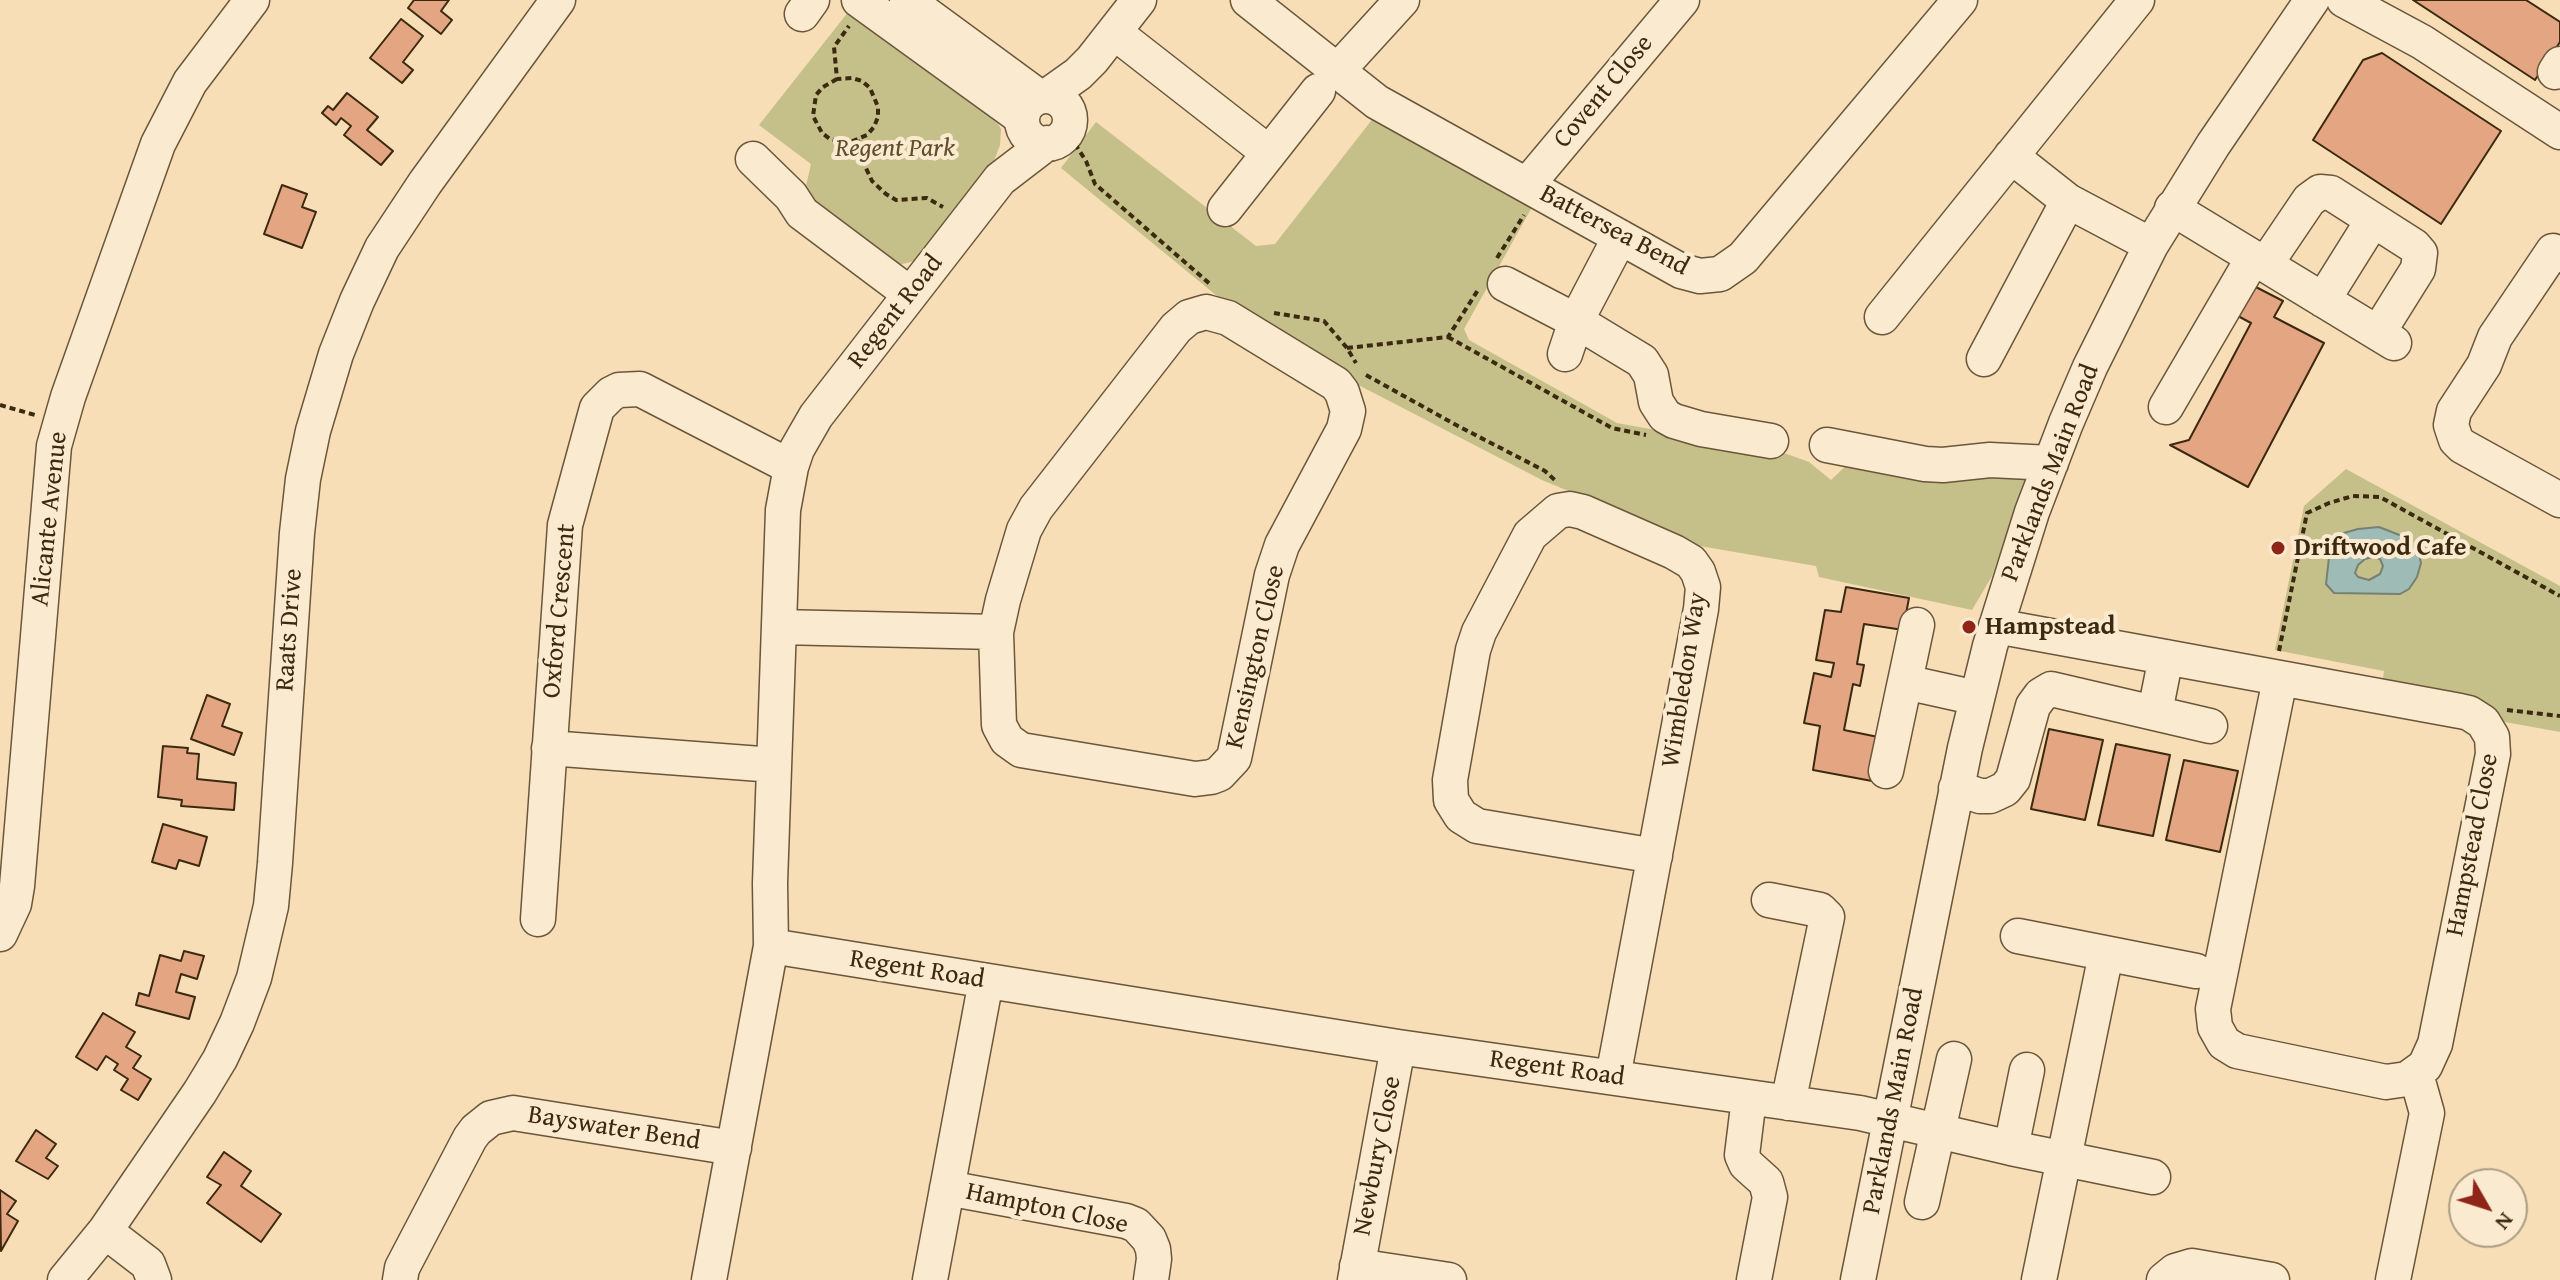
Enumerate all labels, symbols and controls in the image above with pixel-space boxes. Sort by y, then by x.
street label: Covent Close [1548,29,1660,155]
park label: Regent Park [835,133,955,165]
street label: Battersea Bend [1534,179,1694,283]
street label: Regent Road [842,249,950,375]
street label: Parklands Main Road [1995,360,2107,586]
street label: Alicante Avenue [25,430,75,608]
street label: Oxford Crescent [537,522,583,700]
place label: Driftwood Cafe [2294,532,2466,564]
marker: Driftwood Cafe [2269,539,2287,557]
street label: Kensington Close [1220,562,1292,752]
street label: Raats Drive [270,568,310,692]
street label: Wimbledon Way [1656,590,1714,770]
place label: Hampstead [1985,611,2115,643]
marker: Hampstead [1960,618,1978,636]
street label: Hampstead Close [2440,751,2506,939]
street label: Regent Road [847,944,987,996]
street label: Parklands Main Road [1857,985,1931,1217]
street label: Regent Road [1487,1044,1627,1094]
street label: Newbury Close [1347,1074,1409,1238]
street label: Bayswater Bend [526,1100,702,1158]
north arrow [2448,1168,2528,1248]
street label: Hampton Close [963,1177,1131,1241]
text: N [2488,1206,2522,1238]

